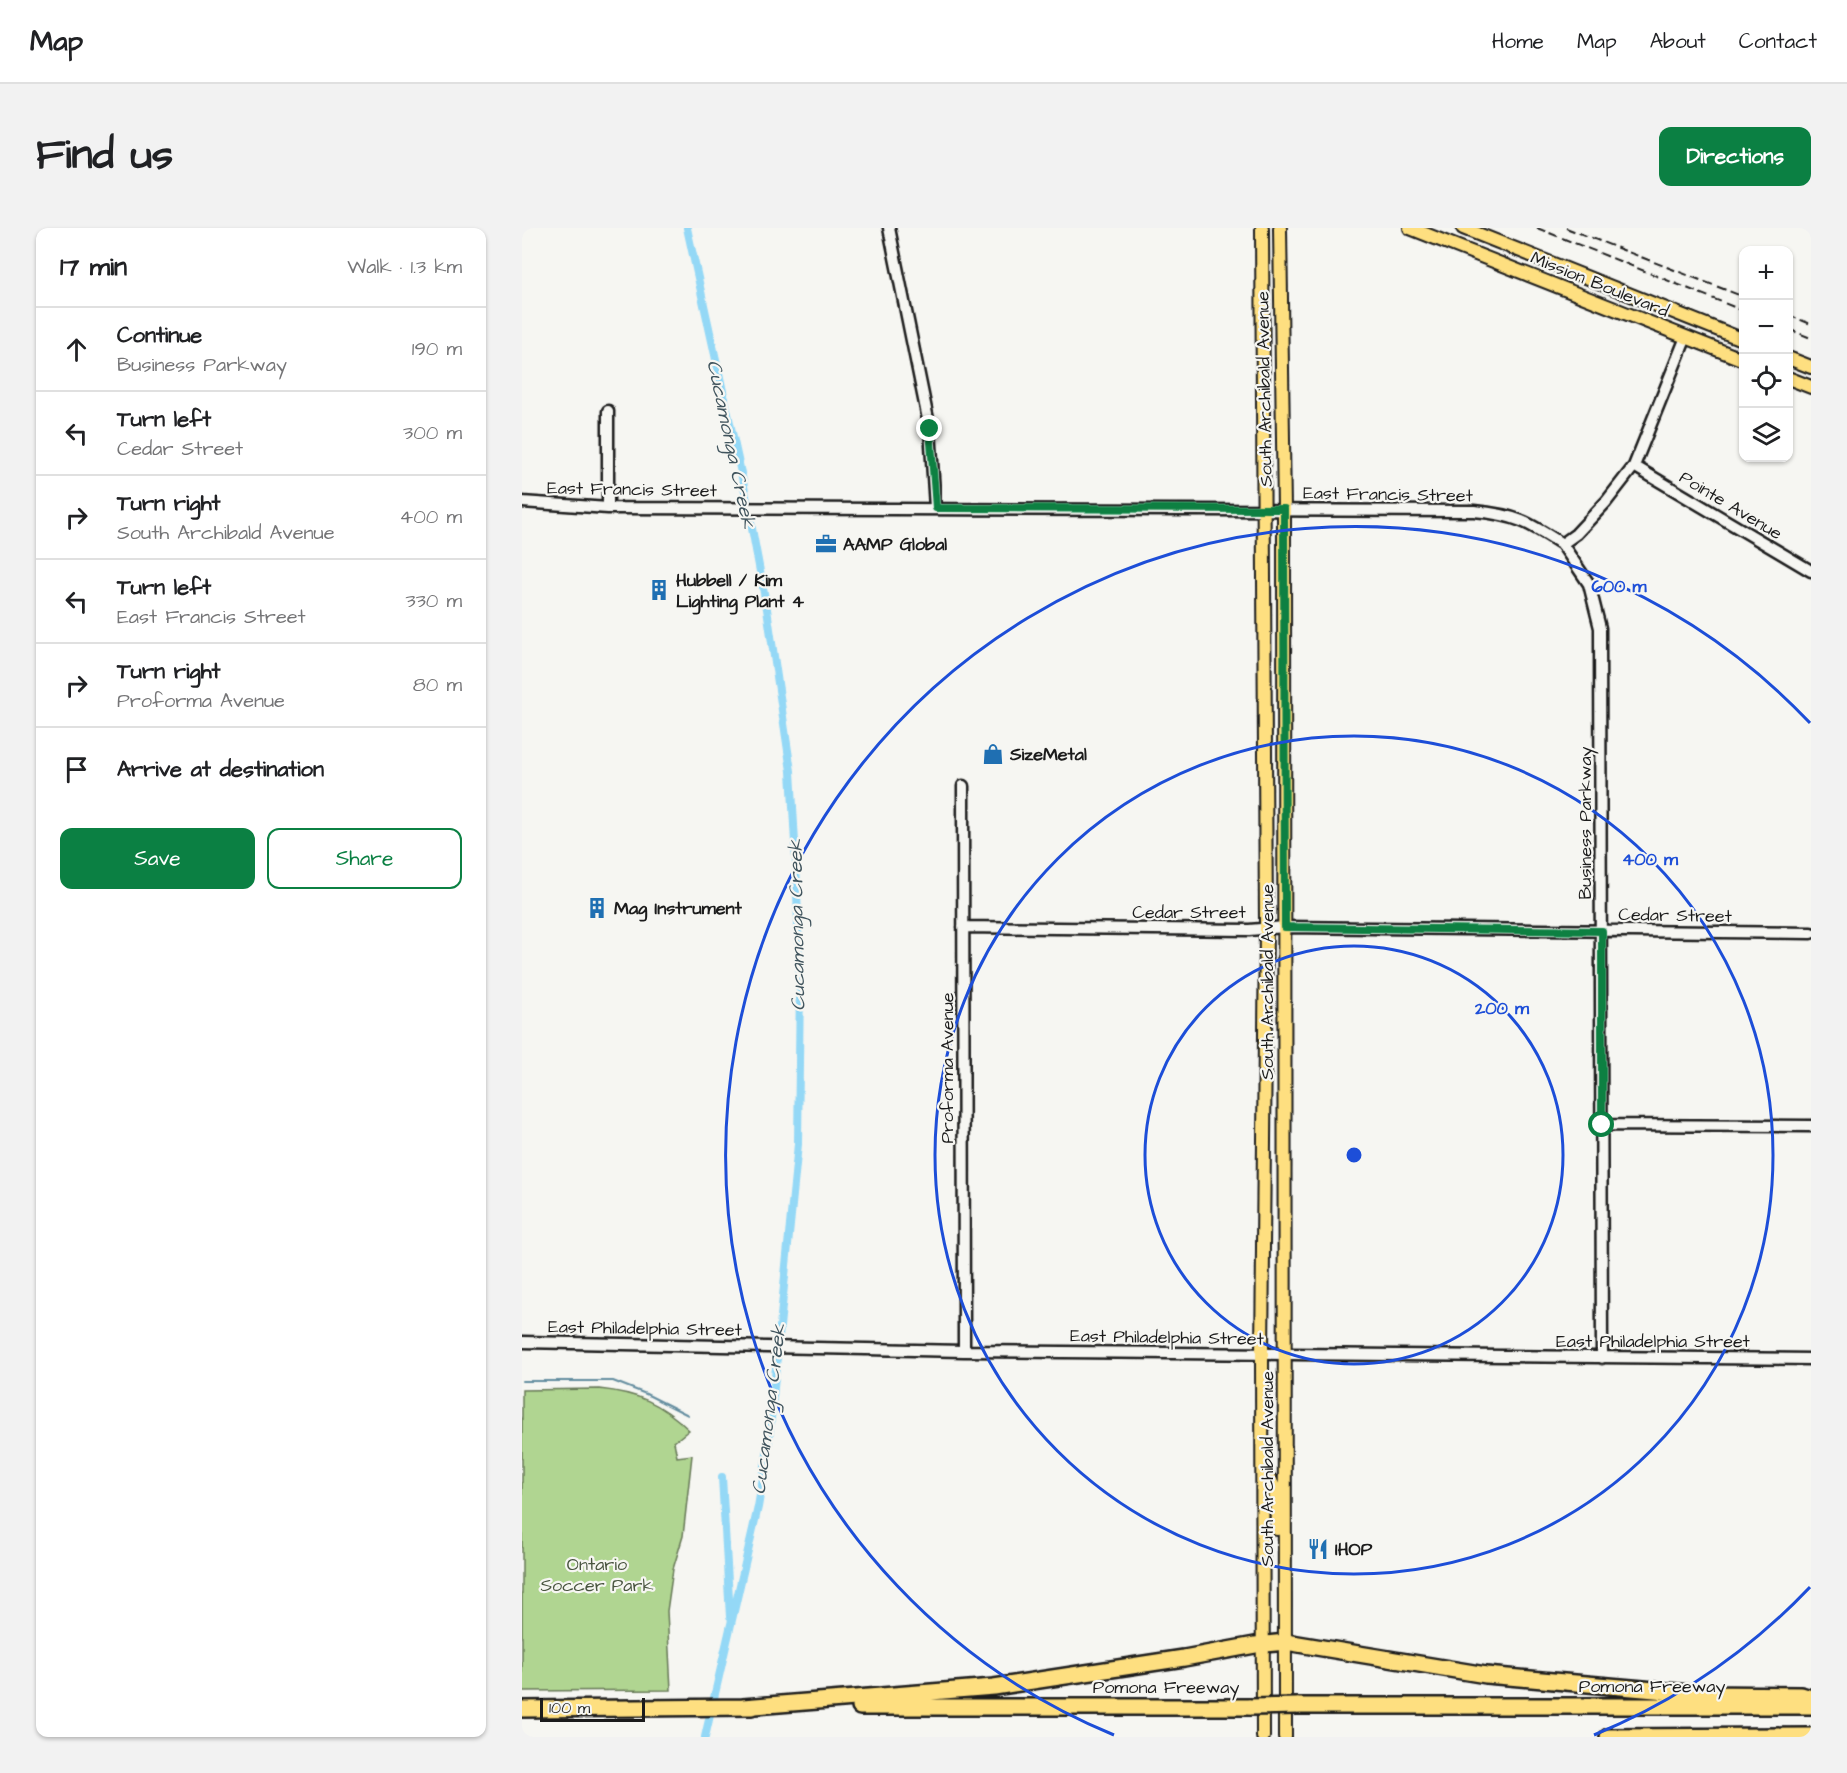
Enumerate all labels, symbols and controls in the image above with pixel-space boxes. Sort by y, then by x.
text: Map [30,22,83,61]
text: Home [1492,27,1544,56]
text: Map [1577,27,1617,56]
text: About [1650,27,1706,56]
text: Contact [1739,27,1817,56]
text: Find us [36,127,173,185]
button: Directions [1659,127,1811,186]
street label: Mission Boulevard [1527,245,1673,324]
map controls [1739,246,1793,462]
button: + [1739,246,1793,300]
text: 17 min [60,249,127,285]
text: Walk · 1.3 km [347,253,462,281]
street label: South Archibald Avenue [1250,291,1279,487]
button: − [1739,300,1793,354]
text: Continue [117,320,202,351]
icon: ahead [60,333,93,366]
text: 190 m [412,335,462,363]
text: Business Parkway [117,351,287,379]
button: locate [1739,354,1793,408]
water label: Cucamonga Creek [699,357,763,532]
text: Turn left [117,404,211,435]
button: layers [1739,408,1793,462]
route end [916,415,942,441]
icon: left [60,417,93,450]
text: 300 m [403,419,462,447]
text: Cedar Street [117,435,243,463]
street label: Pointe Avenue [1675,465,1787,546]
street label: East Francis Street [547,476,718,503]
street label: East Francis Street [1303,481,1474,508]
text: Turn right [117,488,220,519]
icon: right [60,501,93,534]
text: 400 m [400,503,462,531]
text: South Archibald Avenue [117,519,334,547]
office icon: AAMP Global [814,532,838,556]
place label: AAMP Global [843,532,947,557]
place label: Hubbell / Kim Lighting Plant 4 [676,568,805,615]
text: Turn left [117,572,211,603]
text: 600 m [1591,574,1648,599]
building icon: Hubbell / Kim Lighting Plant 4 [647,578,671,602]
icon: left [60,585,93,618]
text: 330 m [405,587,462,615]
text: East Francis Street [117,603,306,631]
text: Turn right [117,656,220,687]
icon: right [60,669,93,702]
text: 80 m [413,671,462,699]
text: Proforma Avenue [117,687,285,715]
shop icon: SizeMetal [981,742,1005,766]
place label: SizeMetal [1009,742,1087,767]
street label: Business Parkway [1573,746,1599,899]
icon: arrive [60,753,93,786]
text: Arrive at destination [117,754,324,785]
button: Save [60,828,255,889]
button: Share [267,828,462,889]
water label: Cucamonga Creek [781,838,813,1011]
text: 400 m [1622,847,1679,872]
street label: South Archibald Avenue [1255,884,1280,1080]
building icon: Mag Instrument [585,896,609,920]
place label: Mag Instrument [614,896,742,922]
street label: Cedar Street [1132,900,1246,925]
street label: Cedar Street [1618,902,1733,929]
street label: Proforma Avenue [935,992,960,1144]
text: 200 m [1474,996,1530,1021]
route start [1588,1111,1614,1137]
centre of rings [1344,1145,1364,1165]
street label: East Philadelphia Street [548,1314,743,1343]
water label: Cucamonga Creek [745,1322,794,1496]
street label: East Philadelphia Street [1070,1323,1265,1352]
street label: East Philadelphia Street [1556,1329,1751,1354]
street label: South Archibald Avenue [1255,1371,1280,1567]
restaurant icon: IHOP [1306,1537,1330,1561]
place label: IHOP [1335,1537,1373,1562]
park label: Ontario Soccer Park [541,1552,653,1598]
street label: Pomona Freeway [1579,1674,1725,1700]
street label: Pomona Freeway [1093,1675,1239,1701]
scale bar [540,1695,645,1722]
text: 100 m [549,1697,590,1719]

